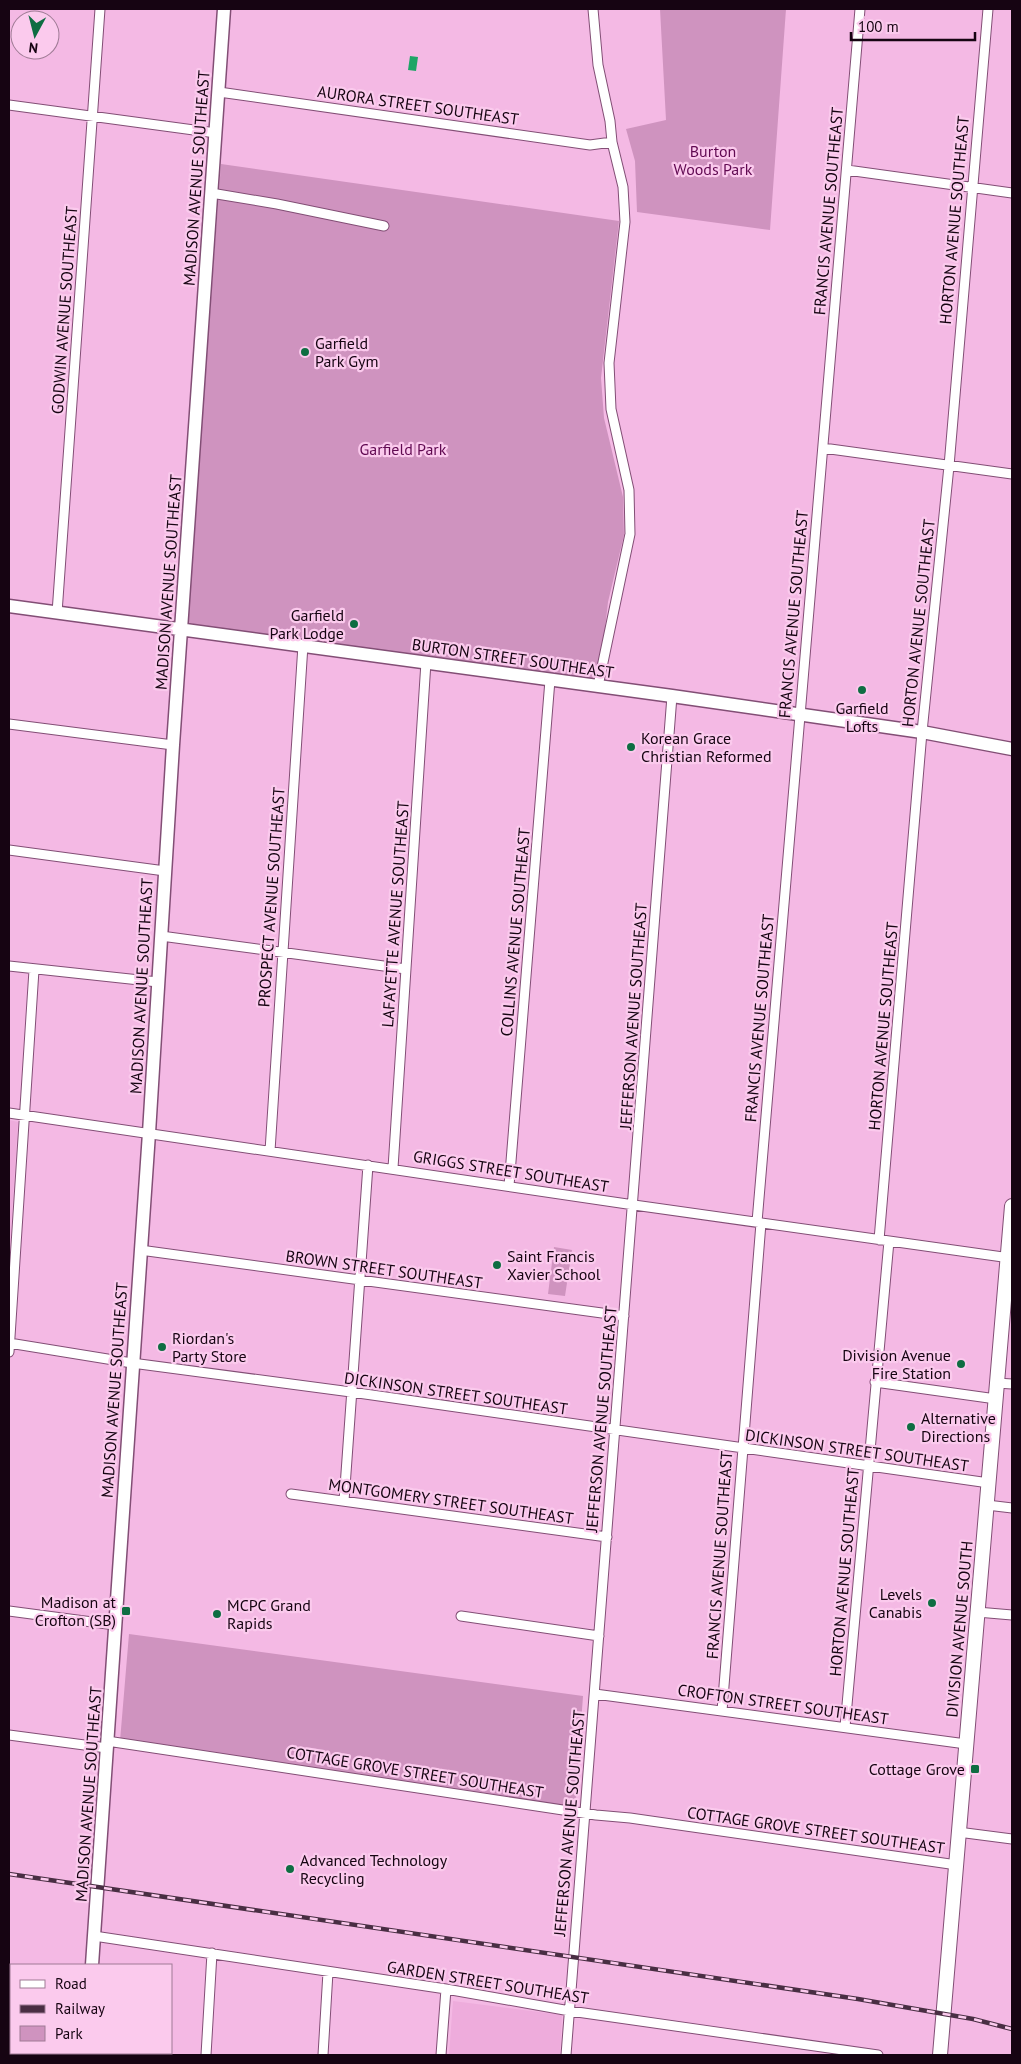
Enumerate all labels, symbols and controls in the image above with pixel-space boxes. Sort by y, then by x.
north arrow [10,10,60,60]
scale bar [851,10,975,42]
text: 100 m [858,17,899,36]
text: N [28,38,39,57]
street label: MADISON AVENUE SOUTHEAST [178,69,214,287]
street label: AURORA STREET SOUTHEAST [316,81,520,129]
street label: FRANCIS AVENUE SOUTHEAST [809,106,847,316]
street label: HORTON AVENUE SOUTHEAST [935,115,973,325]
park label: Burton Woods Park [674,141,753,179]
street label: GODWIN AVENUE SOUTHEAST [47,205,81,415]
place label: Garfield Park Gym [315,333,378,371]
marker: Garfield Park Gym [299,346,311,358]
park label: Garfield Park [360,439,447,459]
street label: MADISON AVENUE SOUTHEAST [150,473,186,691]
street label: FRANCIS AVENUE SOUTHEAST [774,509,812,719]
street label: HORTON AVENUE SOUTHEAST [897,518,939,728]
place label: Garfield Park Lodge [270,605,344,643]
marker: Garfield Park Lodge [348,618,360,630]
street label: BURTON STREET SOUTHEAST [411,634,615,682]
marker: Garfield Lofts [856,684,868,696]
place label: Garfield Lofts [835,698,889,736]
place label: Korean Grace Christian Reformed [641,728,772,766]
marker: Korean Grace Christian Reformed [625,741,637,753]
street label: PROSPECT AVENUE SOUTHEAST [253,786,289,1008]
street label: LAFAYETTE AVENUE SOUTHEAST [377,800,413,1028]
street label: COLLINS AVENUE SOUTHEAST [496,827,534,1037]
street label: MADISON AVENUE SOUTHEAST [125,877,157,1095]
street label: JEFFERSON AVENUE SOUTHEAST [615,902,651,1131]
street label: FRANCIS AVENUE SOUTHEAST [740,913,778,1123]
street label: HORTON AVENUE SOUTHEAST [864,921,902,1131]
street label: GRIGGS STREET SOUTHEAST [412,1146,610,1196]
street label: BROWN STREET SOUTHEAST [284,1245,484,1293]
place label: Saint Francis Xavier School [507,1246,601,1284]
marker: Saint Francis Xavier School [491,1259,503,1271]
street label: MADISON AVENUE SOUTHEAST [96,1281,132,1499]
street label: JEFFERSON AVENUE SOUTHEAST [581,1305,621,1534]
place label: Riordan's Party Store [172,1328,247,1366]
marker: Riordan's Party Store [156,1341,168,1353]
place label: Division Avenue Fire Station [842,1345,951,1383]
marker: Division Avenue Fire Station [955,1358,967,1370]
street label: DICKINSON STREET SOUTHEAST [343,1367,569,1419]
place label: Alternative Directions [921,1408,996,1446]
marker: Alternative Directions [905,1421,917,1433]
street label: DICKINSON STREET SOUTHEAST [744,1424,970,1476]
street label: FRANCIS AVENUE SOUTHEAST [702,1450,736,1660]
street label: HORTON AVENUE SOUTHEAST [825,1467,863,1677]
street label: MONTGOMERY STREET SOUTHEAST [327,1474,575,1528]
street label: DIVISION AVENUE SOUTH [941,1540,977,1718]
place label: Levels Canabis [869,1584,922,1622]
place label: Madison at Crofton (SB) [35,1592,117,1630]
place label: MCPC Grand Rapids [227,1595,311,1633]
marker: Levels Canabis [926,1597,938,1609]
marker: Madison at Crofton (SB) [120,1605,132,1617]
marker: MCPC Grand Rapids [211,1608,223,1620]
street label: CROFTON STREET SOUTHEAST [676,1679,890,1729]
street label: MADISON AVENUE SOUTHEAST [70,1685,106,1903]
street label: JEFFERSON AVENUE SOUTHEAST [549,1709,589,1938]
street label: COTTAGE GROVE STREET SOUTHEAST [285,1742,545,1802]
place label: Cottage Grove [869,1759,965,1779]
marker: Cottage Grove [969,1763,981,1775]
street label: COTTAGE GROVE STREET SOUTHEAST [686,1802,946,1858]
place label: Advanced Technology Recycling [300,1850,448,1888]
marker: Advanced Technology Recycling [284,1863,296,1875]
street label: GARDEN STREET SOUTHEAST [386,1956,590,2008]
legend [10,1964,172,2054]
text: Road [55,1974,87,1993]
text: Railway [55,1999,105,2018]
text: Park [55,2024,83,2043]

